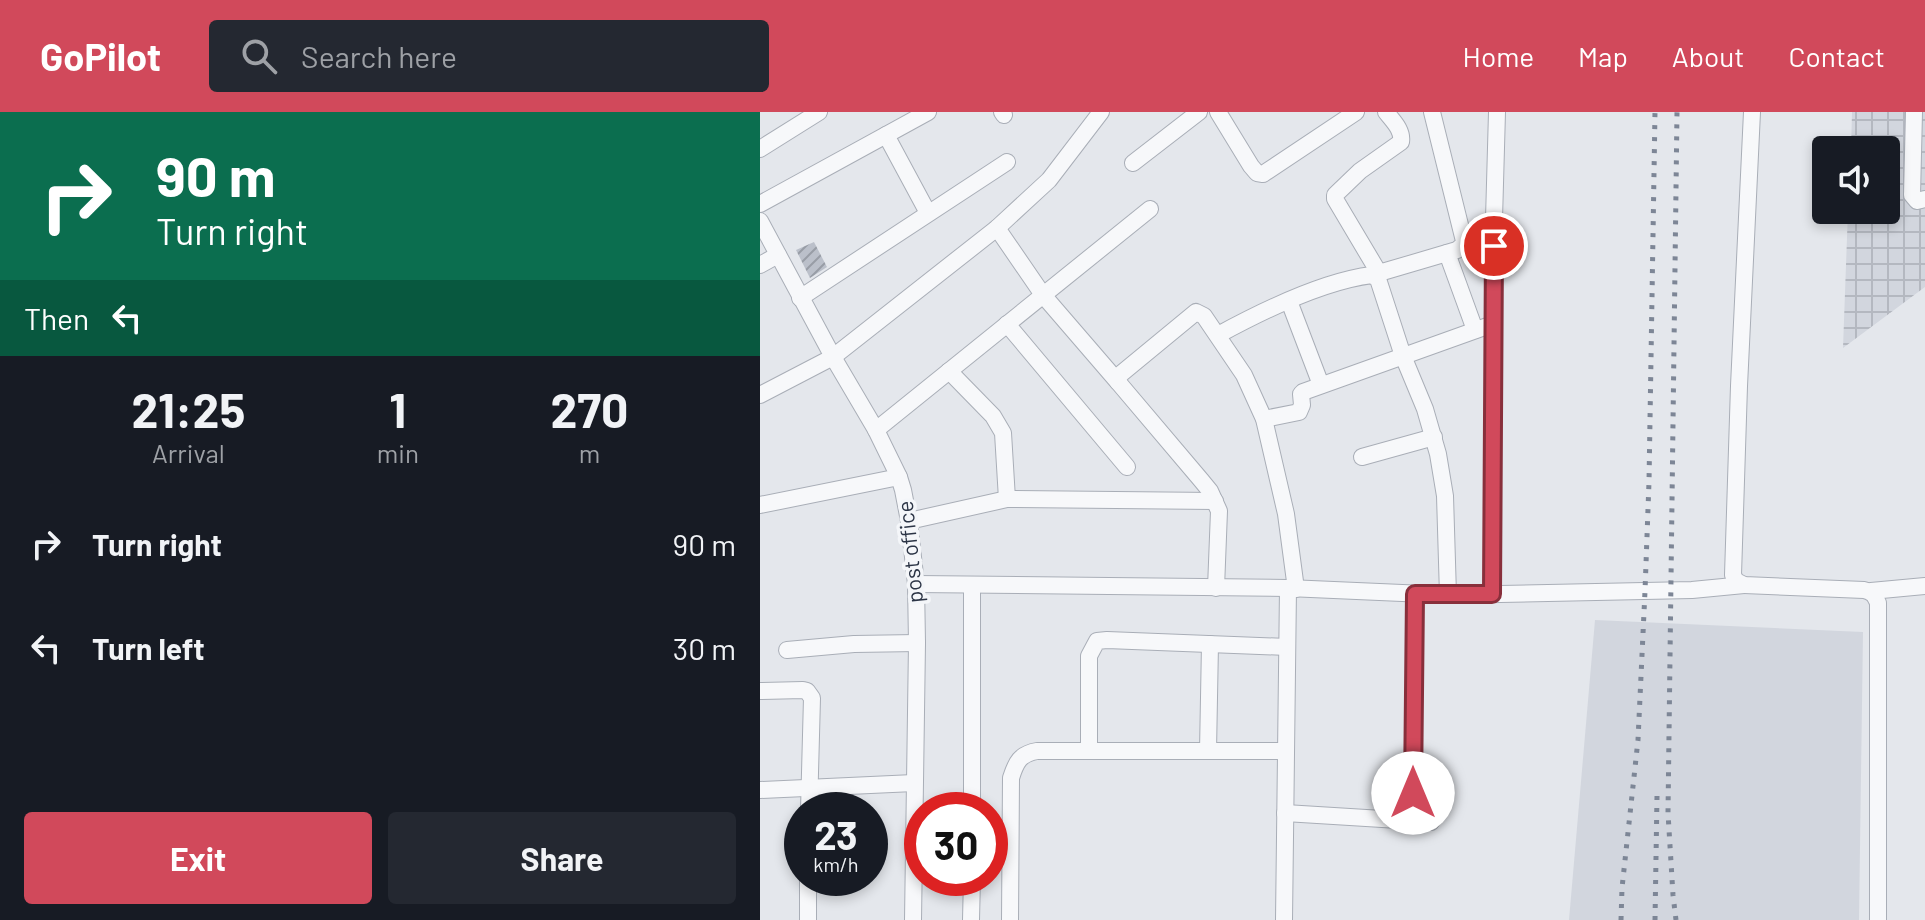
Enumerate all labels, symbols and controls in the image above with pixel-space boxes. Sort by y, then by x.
search box [209,20,769,92]
text: GoPilot [40,33,161,79]
icon: search [237,34,281,78]
text: Search here [301,38,457,74]
text: Home [1463,39,1534,73]
text: Map [1578,39,1628,73]
text: About [1672,39,1744,73]
text: Contact [1788,39,1885,73]
map controls [1812,136,1900,224]
button: sound [1812,136,1900,224]
text: 90 m [156,141,276,208]
icon: right [24,144,128,248]
text: Turn right [156,209,308,252]
pin [1460,212,1528,280]
icon: arrive [1472,224,1516,268]
icon: left [105,296,149,340]
text: Then [24,300,89,336]
text: 21:25 [131,380,245,438]
text: 1 [389,380,406,438]
text: 270 [550,380,628,438]
text: Arrival [152,437,225,468]
text: min [377,437,419,468]
text: m [579,437,600,468]
street label: post office [891,500,927,604]
icon: right [24,522,68,566]
text: Turn right [92,526,222,562]
text: 90 m [673,526,736,562]
icon: left [24,626,68,670]
text: Turn left [92,630,205,666]
text: 30 m [673,630,736,666]
position arrow [1371,751,1455,835]
speed limit sign: 30 [904,792,1008,896]
text: 23 [814,810,858,858]
button: Exit [24,812,372,904]
button: Share [388,812,736,904]
text: km/h [813,852,859,876]

